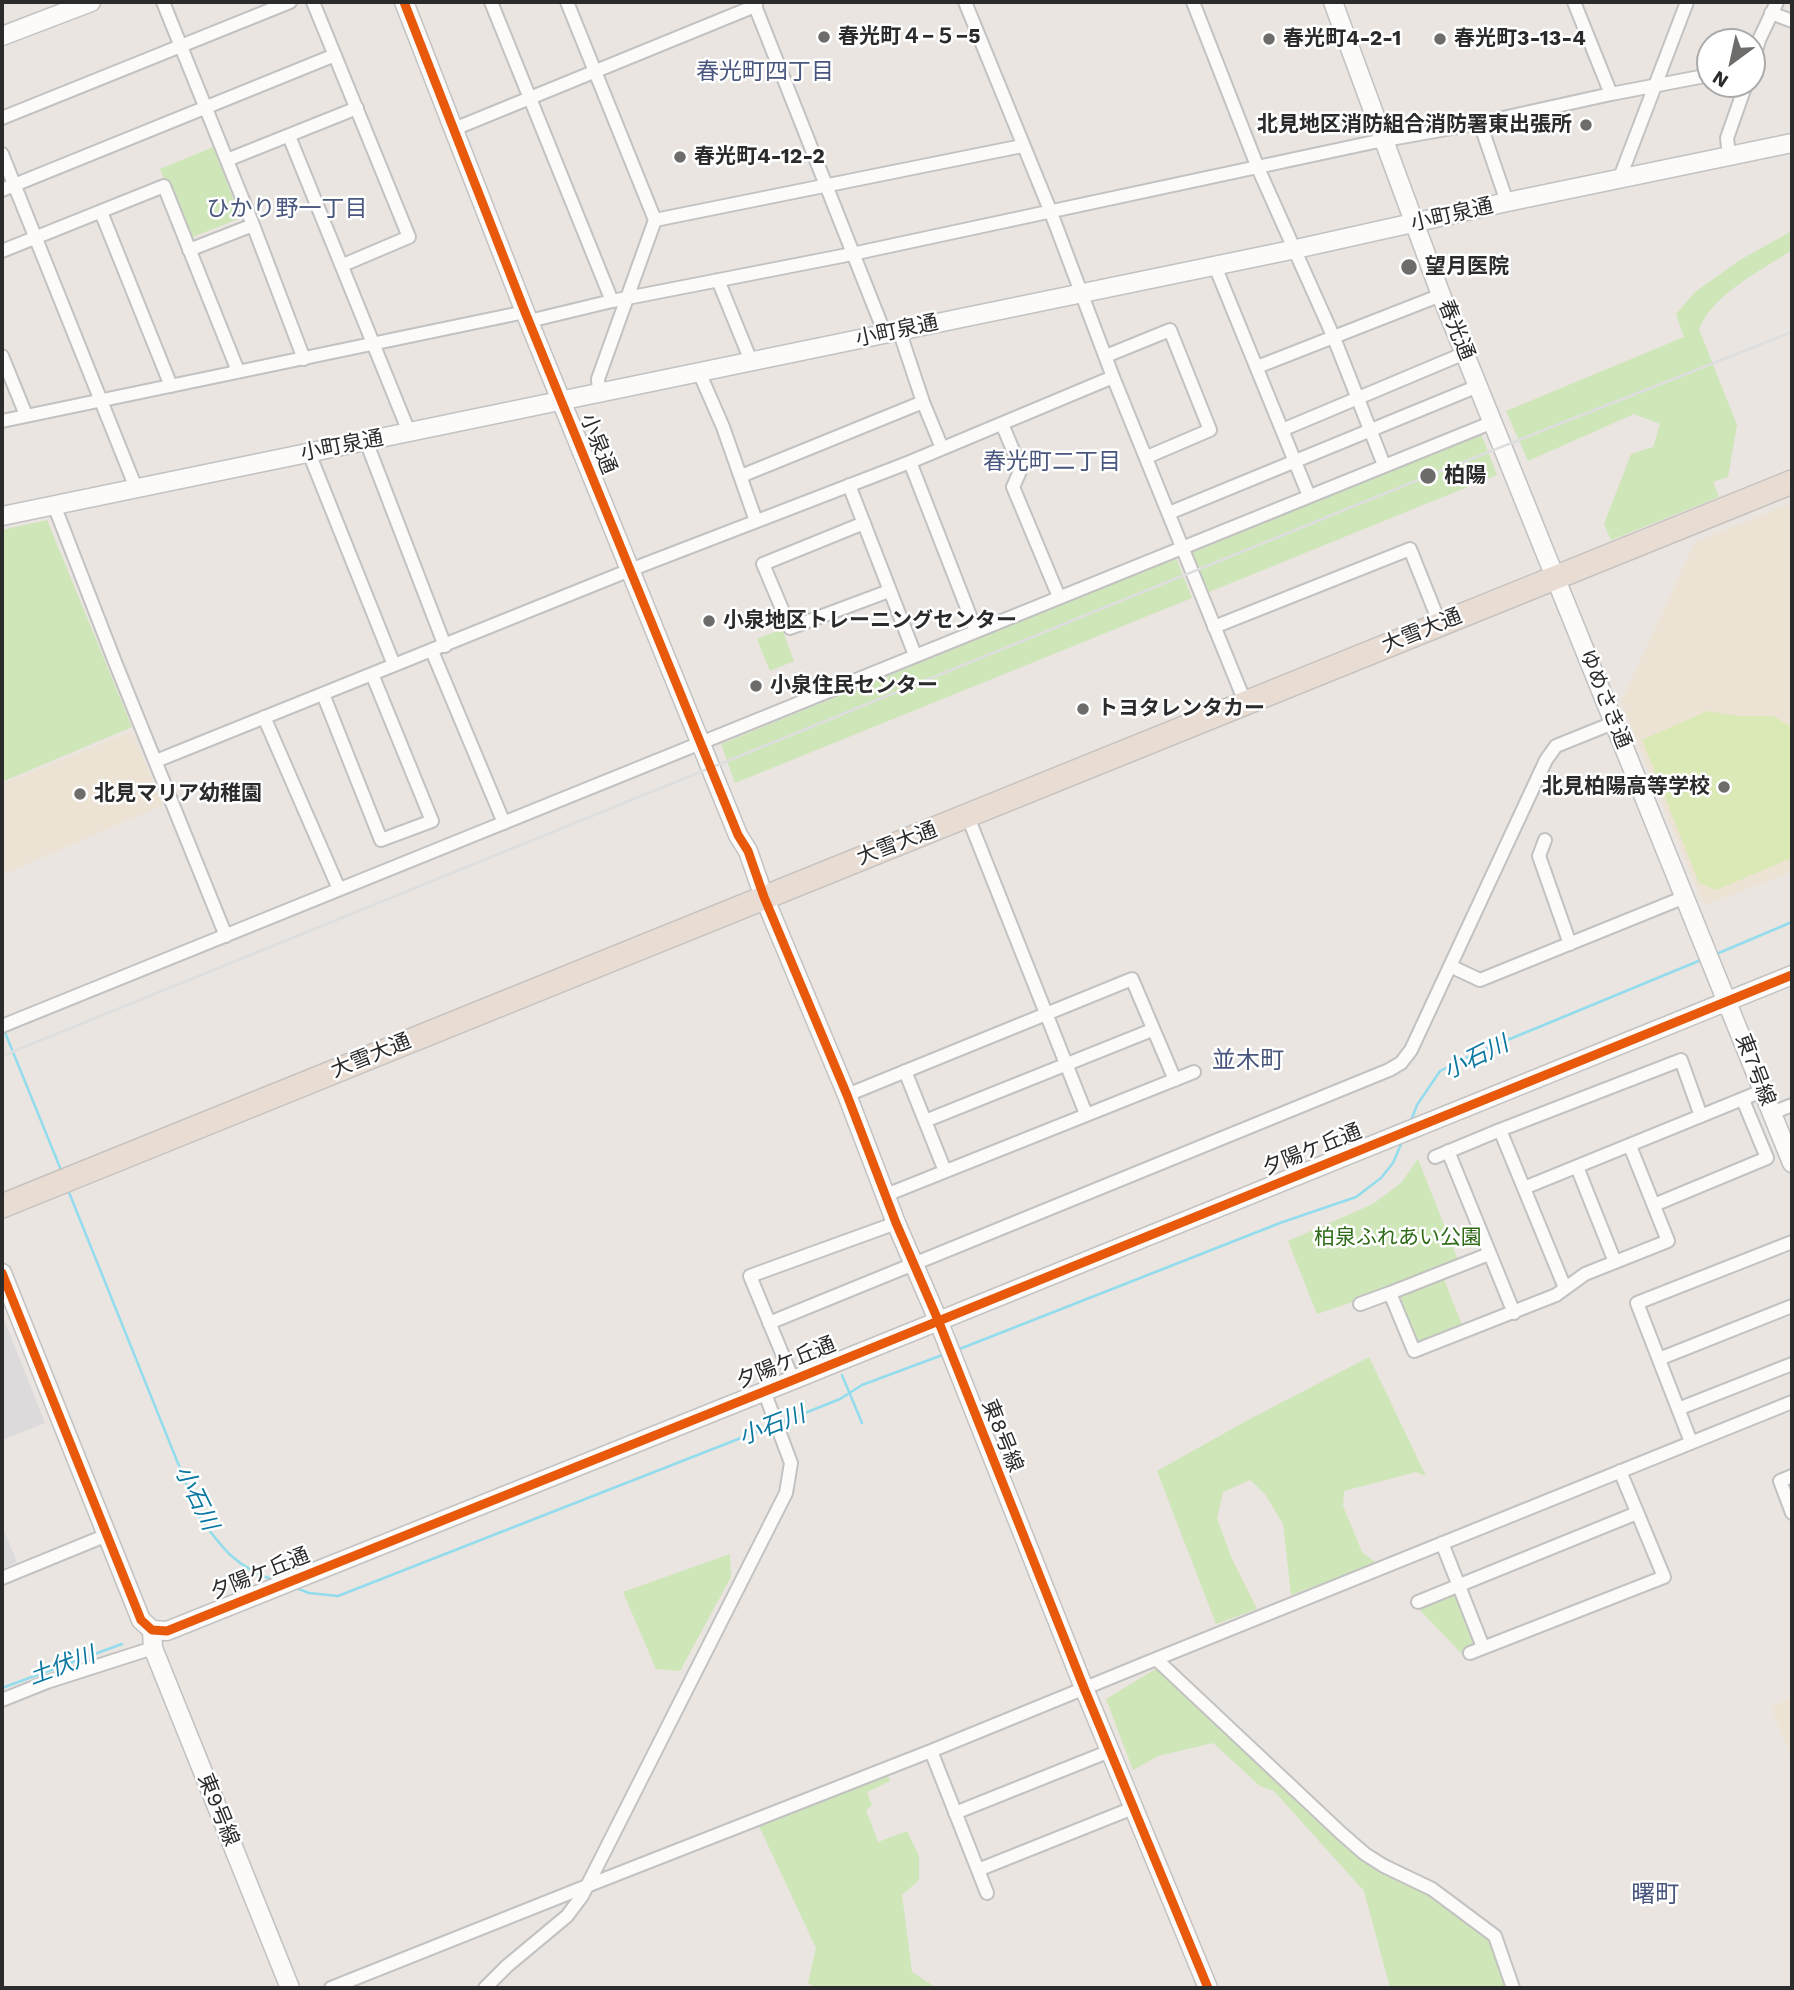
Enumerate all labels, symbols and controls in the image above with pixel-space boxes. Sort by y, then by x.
place label: 春光町４−５−5 [838,24,981,50]
place label: 春光町4-2-1 [1283,26,1401,52]
place label: 春光町3-13-4 [1454,26,1586,52]
north arrow [1696,28,1766,98]
marker: 春光町４−５−5 [816,29,832,45]
marker: 春光町4-2-1 [1261,31,1277,47]
marker: 春光町3-13-4 [1432,31,1448,47]
district label: 春光町四丁目 [696,58,834,86]
text: N [1708,66,1733,93]
place label: 北見地区消防組合消防署東出張所 [1257,112,1572,138]
marker: 北見地区消防組合消防署東出張所 [1578,117,1594,133]
place label: 春光町4-12-2 [694,144,825,170]
marker: 春光町4-12-2 [672,149,688,165]
street label: 小町泉通 [1408,193,1496,237]
district label: ひかり野一丁目 [207,195,367,223]
place label: 望月医院 [1425,254,1509,280]
marker: 望月医院 [1399,257,1419,277]
street label: 春光通 [1433,296,1479,364]
street label: 小町泉通 [853,310,941,352]
street label: 小泉通 [575,410,621,478]
street label: 小町泉通 [298,426,386,466]
district label: 春光町二丁目 [983,448,1121,476]
place label: 柏陽 [1444,463,1486,489]
marker: 柏陽 [1418,466,1438,486]
street label: 大雪大通 [1378,604,1466,658]
place label: 小泉地区トレーニングセンター [723,608,1017,634]
marker: 小泉地区トレーニングセンター [701,613,717,629]
street label: ゆめさき通 [1574,646,1636,752]
place label: 小泉住民センター [770,673,938,699]
marker: 小泉住民センター [748,678,764,694]
place label: トヨタレンタカー [1097,696,1265,722]
marker: トヨタレンタカー [1075,701,1091,717]
place label: 北見柏陽高等学校 [1542,774,1710,800]
marker: 北見柏陽高等学校 [1716,779,1732,795]
place label: 北見マリア幼稚園 [94,781,262,807]
marker: 北見マリア幼稚園 [72,786,88,802]
street label: 大雪大通 [853,817,941,871]
street label: 大雪大通 [327,1029,415,1083]
water label: 小石川 [1439,1030,1513,1086]
street label: 東7号線 [1730,1031,1780,1109]
district label: 並木町 [1212,1047,1284,1075]
street label: 夕陽ケ丘通 [1259,1119,1365,1181]
park label: 柏泉ふれあい公園 [1314,1225,1482,1251]
street label: 夕陽ケ丘通 [733,1332,839,1394]
street label: 東8号線 [976,1396,1028,1476]
water label: 小石川 [735,1401,809,1451]
water label: 小石川 [168,1461,224,1535]
street label: 夕陽ケ丘通 [207,1543,313,1605]
water label: 土伏川 [25,1641,99,1691]
street label: 東9号線 [192,1770,244,1850]
district label: 曙町 [1631,1881,1679,1909]

